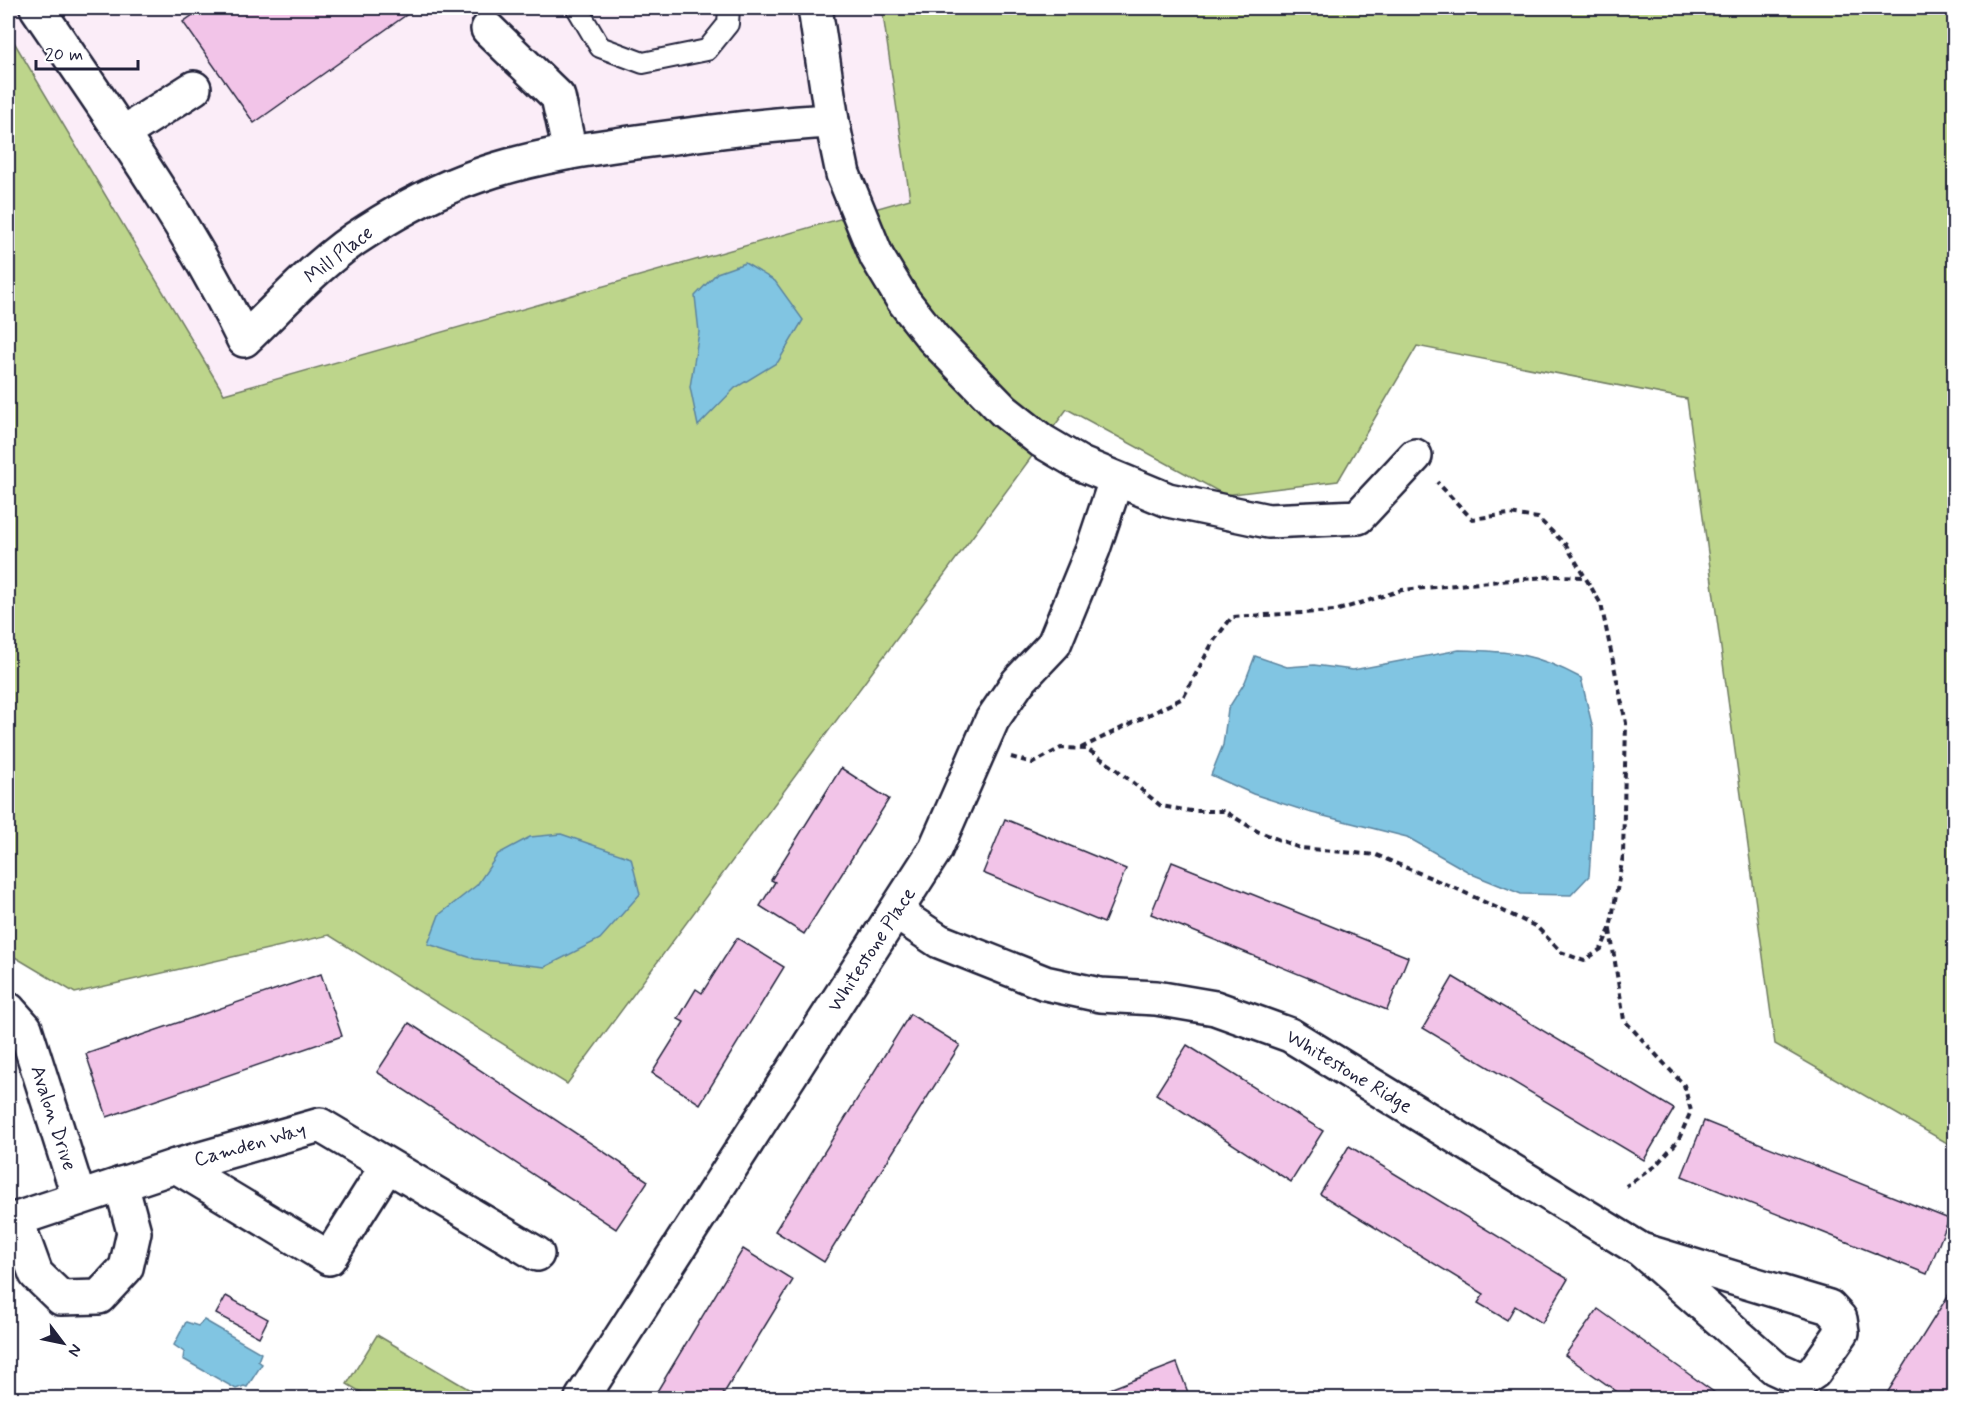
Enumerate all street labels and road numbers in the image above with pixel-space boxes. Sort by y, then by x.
street label: Mill Place [299,220,379,290]
street label: Whitestone Place [821,882,923,1018]
street label: Whitestone Ridge [1281,1024,1417,1121]
street label: Avalon Drive [23,1062,83,1174]
street label: Camden Way [191,1116,309,1174]

